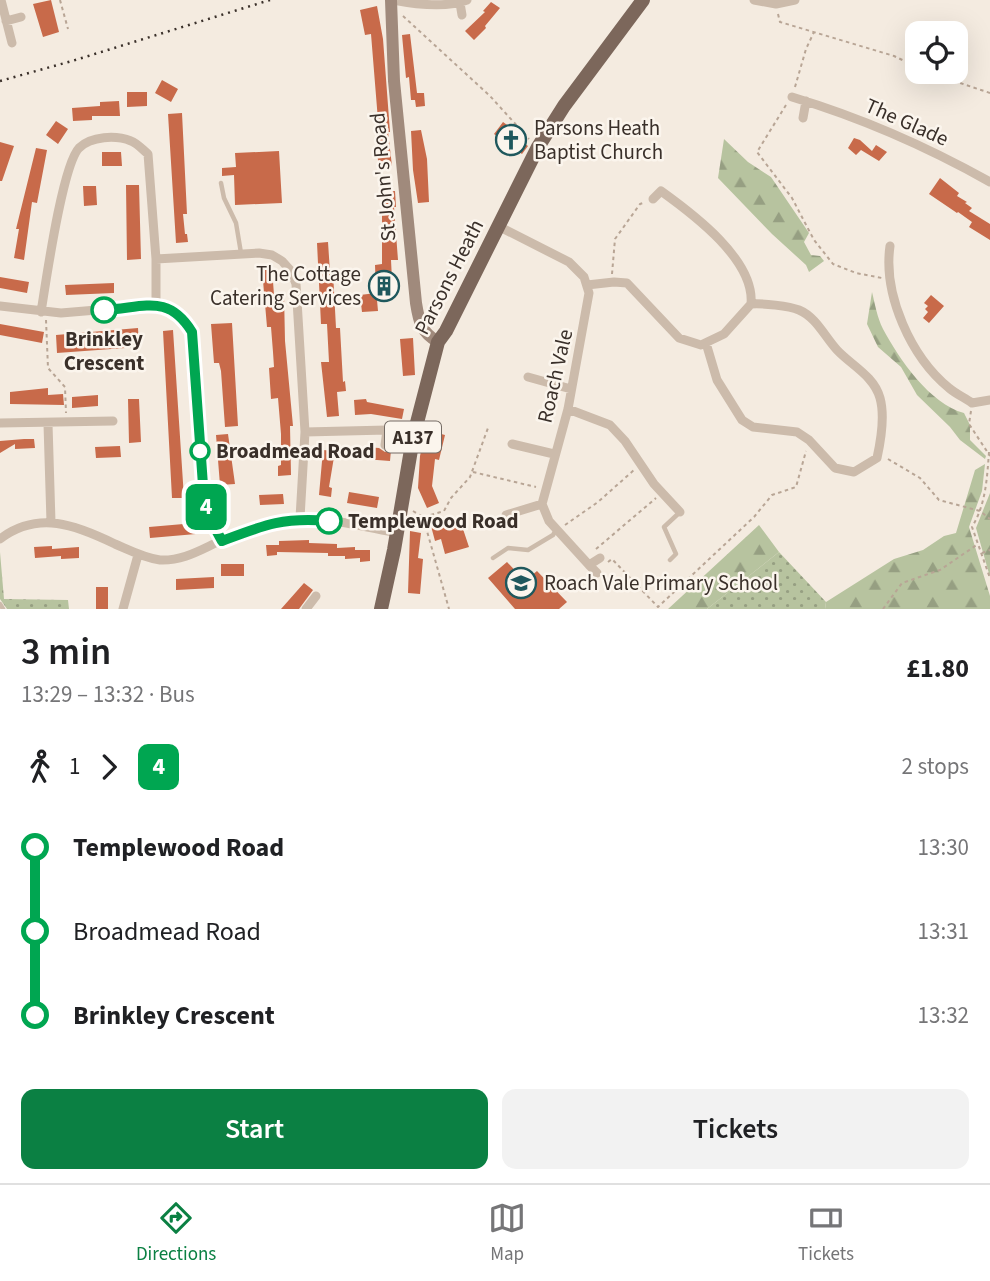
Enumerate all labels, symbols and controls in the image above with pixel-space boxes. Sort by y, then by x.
map controls [905,21,968,84]
button: locate [905,21,968,84]
street label: The Glade [861,90,953,154]
street label: St John's Road [362,111,404,243]
place label: Parsons Heath Baptist Church [534,113,663,167]
church icon: Parsons Heath Baptist Church [494,123,528,157]
street label: Parsons Heath [407,214,491,340]
place label: The Cottage Catering Services [210,259,361,313]
building icon: The Cottage Catering Services [367,269,401,303]
marker: Brinkley Crescent [91,297,117,323]
place label: Brinkley Crescent [64,324,144,378]
street label: Roach Vale [530,326,580,426]
road number: A137 [385,422,441,452]
place label: Broadmead Road [216,436,375,466]
marker: Broadmead Road [190,441,210,461]
line badge: 4 [183,484,229,530]
text: 4 [200,489,212,524]
place label: Templewood Road [348,506,519,536]
marker: Templewood Road [316,508,342,534]
school or university icon: Roach Vale Primary School [504,566,538,600]
place label: Roach Vale Primary School [544,568,778,598]
text: 3 min [21,625,111,679]
text: £1.80 [906,650,969,687]
text: 13:29 – 13:32 · Bus [21,678,195,711]
icon: walk [21,748,59,786]
icon: forward [90,748,128,786]
text: 4 [152,749,165,784]
text: 1 [69,750,80,783]
text: 2 stops [902,750,969,783]
text: Templewood Road [73,829,284,866]
text: 13:30 [918,831,969,864]
text: Broadmead Road [73,913,261,950]
text: 13:31 [918,915,969,948]
text: Brinkley Crescent [73,997,275,1034]
text: 13:32 [918,999,969,1032]
button: Start [21,1089,488,1169]
button: Tickets [502,1089,969,1169]
tab: Directions [136,1199,216,1268]
tab: Map [488,1199,526,1268]
tab: Tickets [798,1199,854,1268]

